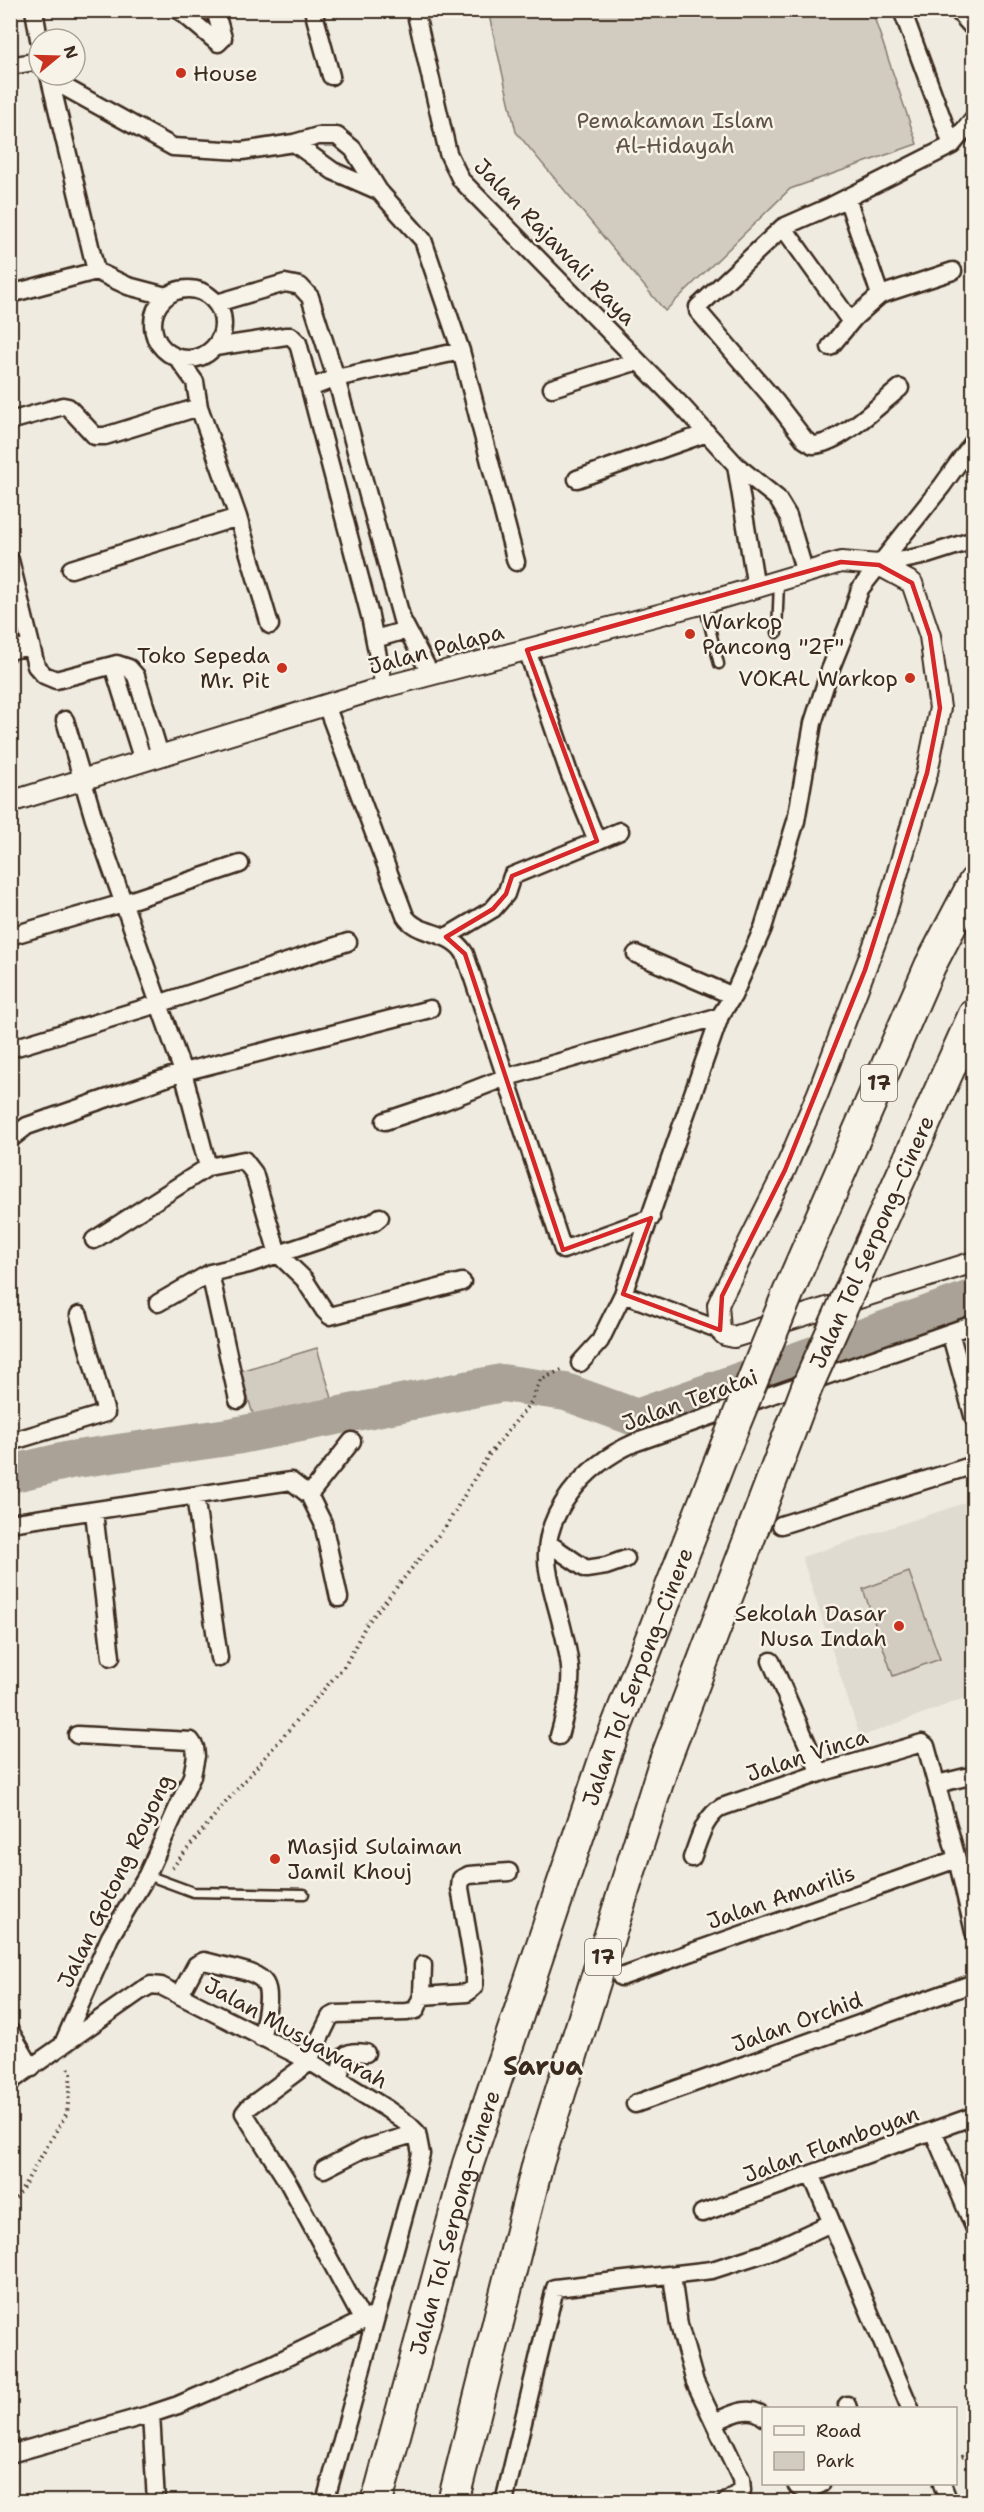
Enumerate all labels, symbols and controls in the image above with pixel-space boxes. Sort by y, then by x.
north arrow [27,27,87,87]
text: N [59,43,83,62]
place label: House [193,59,258,88]
marker: House [174,66,188,80]
park label: Pemakaman Islam Al-Hidayah [576,106,774,160]
street label: Jalan Rajawali Raya [468,152,643,332]
place label: Warkop Pancong "2F" [702,607,844,661]
street label: Jalan Palapa [365,617,507,681]
marker: Warkop Pancong "2F" [683,627,697,641]
place label: Toko Sepeda Mr. Pit [137,641,270,695]
marker: Toko Sepeda Mr. Pit [275,661,289,675]
place label: VOKAL Warkop [738,664,898,693]
marker: VOKAL Warkop [903,671,917,685]
road number: 17 [861,1065,897,1101]
street label: Jalan Tol Serpong–Cinere [803,1111,941,1373]
street label: Jalan Teratai [618,1362,762,1438]
street label: Jalan Tol Serpong–Cinere [575,1543,699,1810]
place label: Sekolah Dasar Nusa Indah [734,1599,887,1653]
marker: Sekolah Dasar Nusa Indah [892,1619,906,1633]
street label: Jalan Vinca [742,1722,872,1788]
street label: Jalan Gotong Royong [51,1769,179,1993]
place label: Masjid Sulaiman Jamil Khouj [287,1832,462,1886]
marker: Masjid Sulaiman Jamil Khouj [268,1852,282,1866]
street label: Jalan Amarilis [703,1858,859,1936]
road number: 17 [585,1939,621,1975]
street label: Jalan Musyawarah [199,1970,393,2096]
street label: Jalan Orchid [728,1985,866,2059]
district label: Sarua [503,2048,583,2083]
street label: Jalan Tol Serpong–Cinere [403,2086,506,2358]
street label: Jalan Flamboyan [739,2099,923,2189]
legend [762,2407,957,2485]
text: Road [816,2419,861,2443]
text: Park [816,2449,855,2473]

